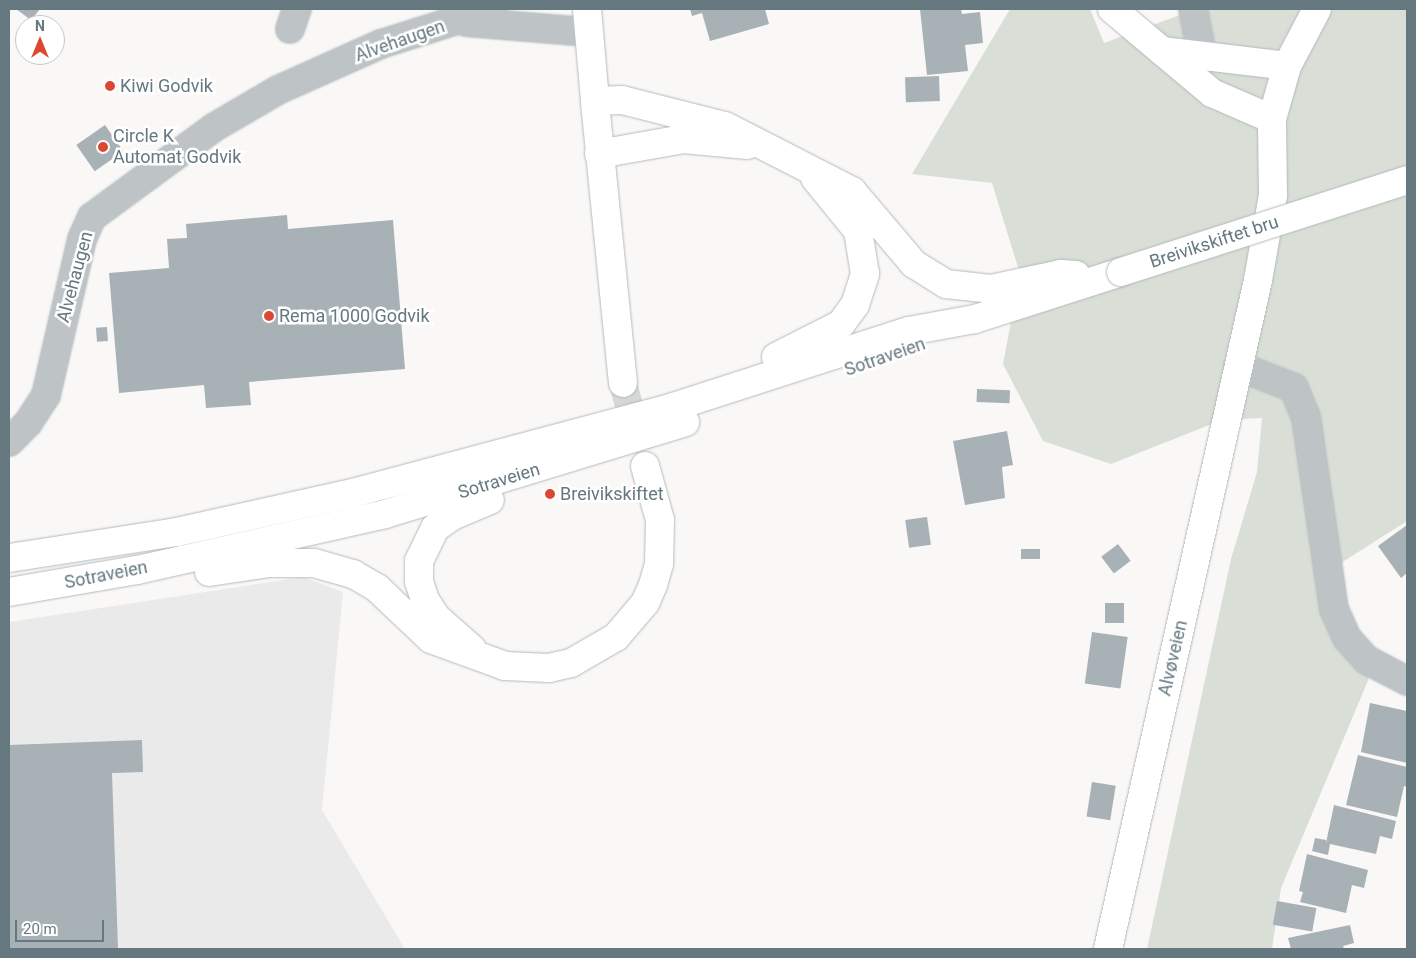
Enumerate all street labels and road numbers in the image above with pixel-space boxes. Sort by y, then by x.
street label: Alvehaugen [352,16,448,66]
street label: Breivikskiftet bru [1147,211,1281,273]
street label: Alvehaugen [52,229,98,325]
street label: Sotraveien [842,333,928,381]
street label: Sotraveien [456,458,542,504]
street label: Sotraveien [63,556,149,594]
street label: Alvøveien [1154,618,1192,698]

